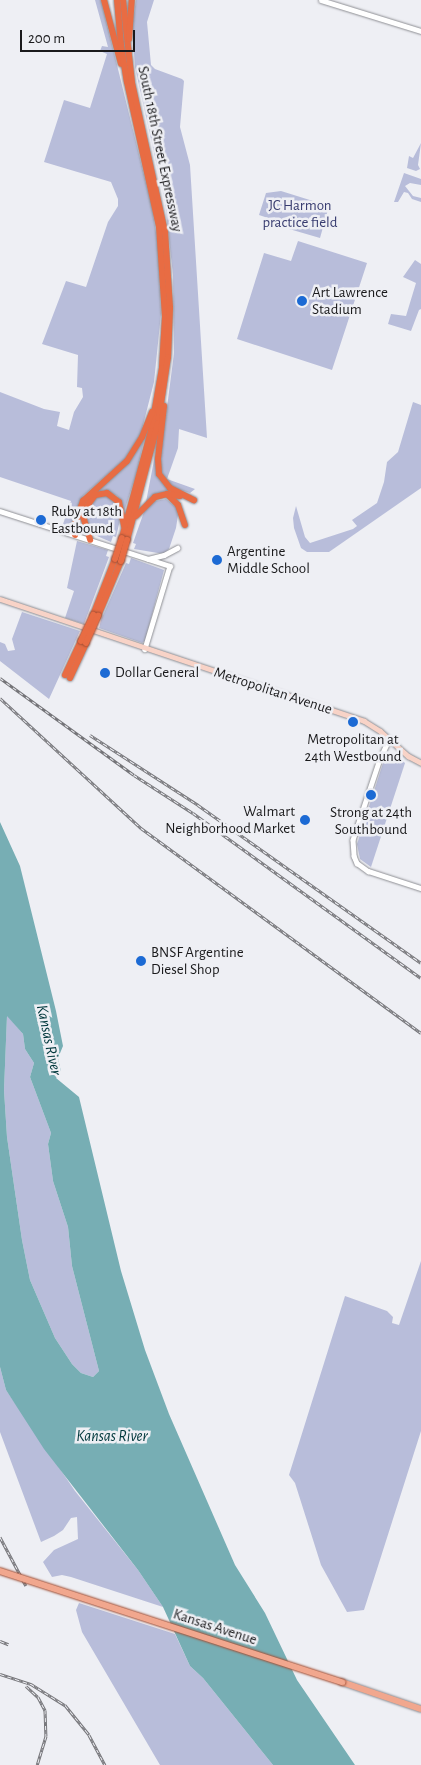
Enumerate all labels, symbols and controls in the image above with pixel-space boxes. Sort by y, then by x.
scale bar [22,20,138,52]
text: 200 m [28,31,65,46]
street label: South 18th Street Expressway [134,64,186,234]
park label: JC Harmon practice field [262,196,338,231]
place label: Art Lawrence Stadium [312,283,388,318]
marker: Art Lawrence Stadium [296,295,308,307]
place label: Ruby at 18th Eastbound [51,502,122,537]
marker: Ruby at 18th Eastbound [35,514,47,526]
place label: Argentine Middle School [227,542,310,577]
marker: Argentine Middle School [211,554,223,566]
street label: Metropolitan Avenue [212,663,334,719]
place label: Dollar General [115,664,199,682]
marker: Dollar General [99,667,111,679]
marker: Metropolitan at 24th Westbound [347,716,359,728]
place label: Metropolitan at 24th Westbound [304,730,402,765]
marker: Strong at 24th Southbound [365,789,377,801]
place label: Walmart Neighborhood Market [165,802,295,837]
place label: Strong at 24th Southbound [330,803,412,838]
marker: Walmart Neighborhood Market [299,814,311,826]
place label: BNSF Argentine Diesel Shop [151,943,244,978]
marker: BNSF Argentine Diesel Shop [135,955,147,967]
water label: Kansas River [32,1003,66,1077]
water label: Kansas River [76,1426,148,1446]
street label: Kansas Avenue [171,1605,259,1649]

